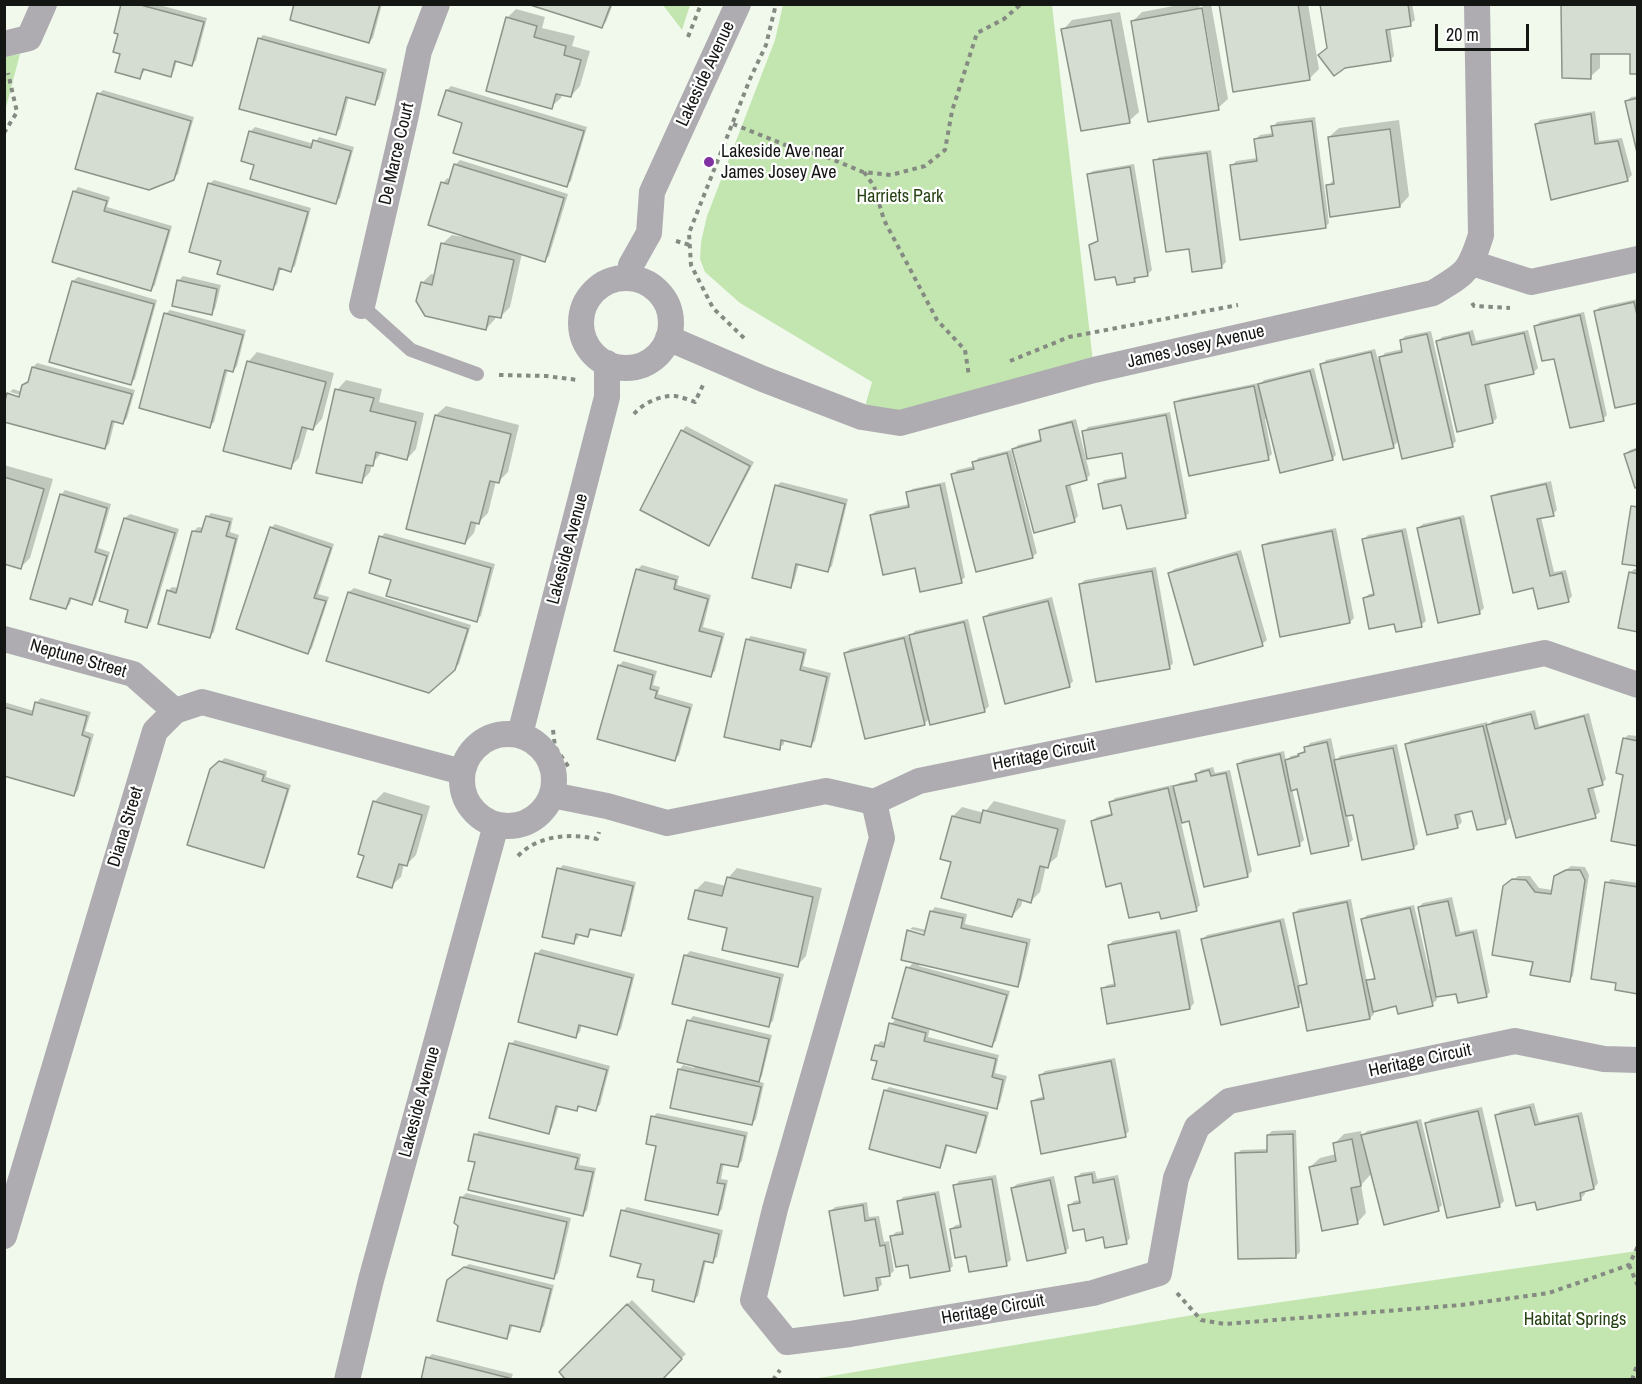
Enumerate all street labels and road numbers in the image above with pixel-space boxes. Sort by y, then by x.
street label: Lakeside Avenue [672,18,740,130]
street label: De Marce Court [375,101,419,207]
street label: James Josey Avenue [1125,321,1267,373]
street label: Lakeside Avenue [543,491,593,607]
street label: Neptune Street [27,635,129,683]
street label: Heritage Circuit [991,734,1097,776]
street label: Diana Street [104,784,148,870]
street label: Heritage Circuit [1367,1040,1473,1082]
street label: Lakeside Avenue [395,1044,445,1160]
street label: Heritage Circuit [940,1290,1046,1330]

